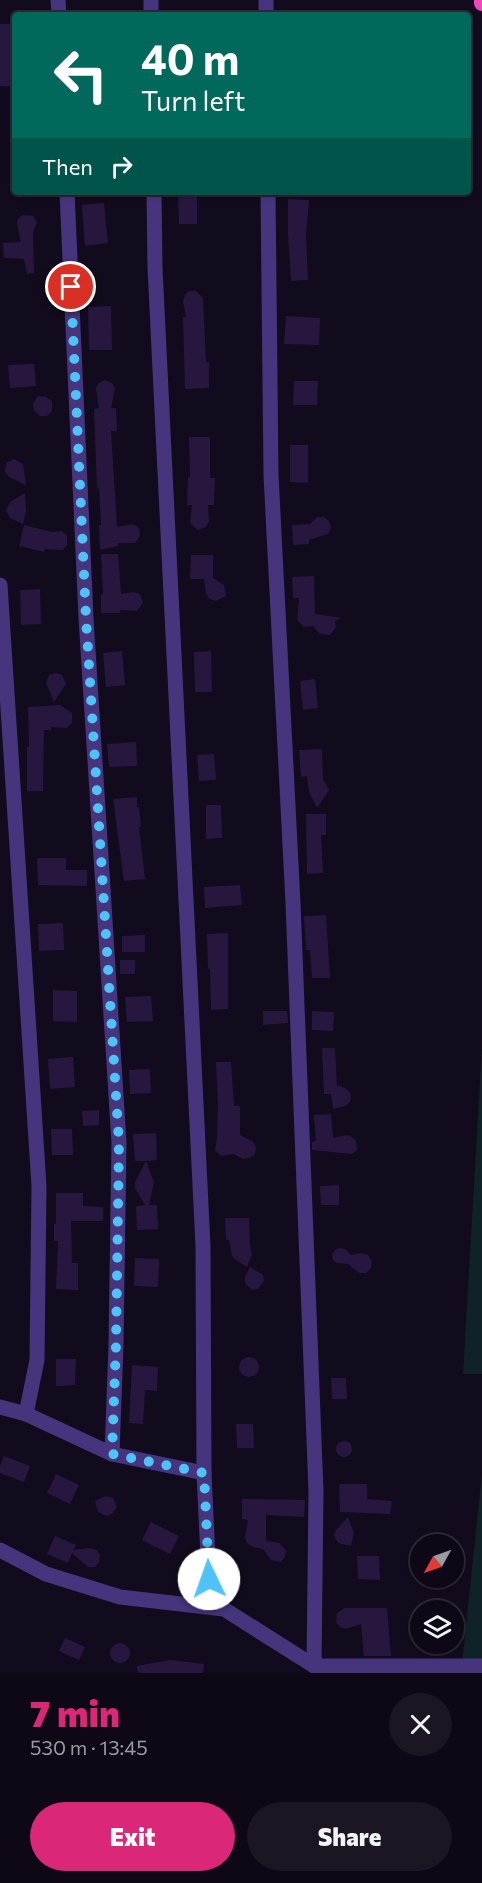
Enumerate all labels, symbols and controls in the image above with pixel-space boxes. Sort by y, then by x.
text: 40 m [141,32,239,84]
icon: left [42,36,120,114]
text: Turn left [141,84,245,117]
icon: right [105,150,138,183]
text: Then [42,153,93,180]
pin [45,261,96,312]
icon: arrive [54,270,87,303]
north arrow [410,1534,464,1588]
map controls [410,1534,464,1654]
position arrow [177,1547,241,1611]
button: layers [410,1600,464,1654]
text: 7 min [30,1690,120,1734]
button: close [389,1693,452,1756]
text: 530 m · 13:45 [30,1735,148,1759]
button: Exit [30,1802,235,1871]
button: Share [247,1802,452,1871]

